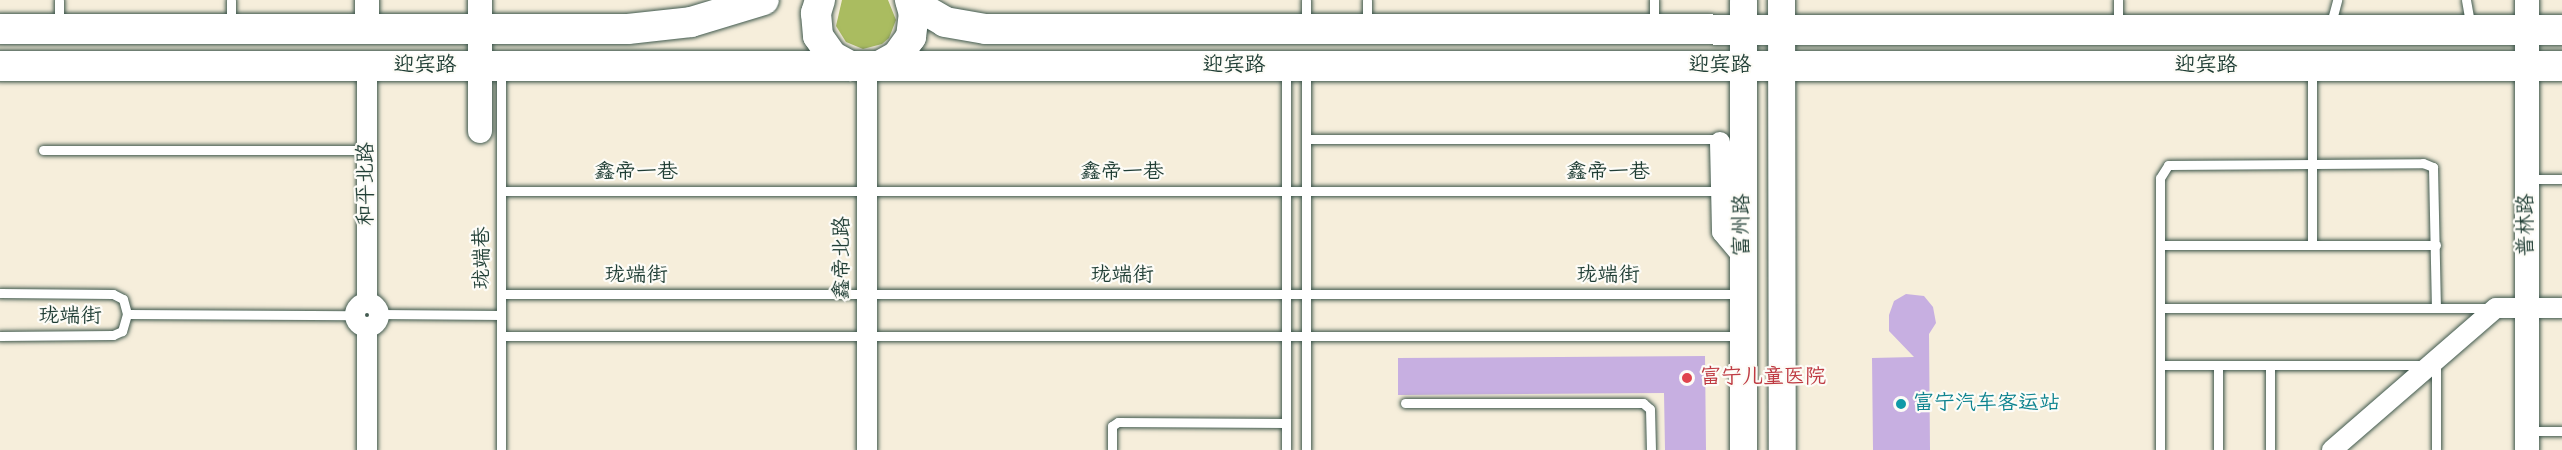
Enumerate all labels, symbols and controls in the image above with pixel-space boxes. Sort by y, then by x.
street label: 迎宾路 [394,53,456,79]
street label: 迎宾路 [1203,53,1265,79]
street label: 迎宾路 [1689,53,1751,79]
street label: 迎宾路 [2175,53,2237,79]
street label: 和平北路 [354,142,380,226]
street label: 鑫帝一巷 [594,160,678,186]
street label: 鑫帝一巷 [1080,160,1164,186]
street label: 鑫帝一巷 [1566,160,1650,186]
street label: 富州路 [1730,194,1756,256]
street label: 普林路 [2514,194,2540,256]
street label: 鑫帝北路 [830,216,856,300]
street label: 珑端巷 [470,227,496,289]
street label: 珑端街 [605,263,667,289]
street label: 珑端街 [1091,263,1153,289]
street label: 珑端街 [1577,263,1639,289]
street label: 珑端街 [39,304,101,330]
place label: 富宁儿童医院 [1700,365,1826,391]
marker: 富宁儿童医院 [1678,369,1696,387]
place label: 富宁汽车客运站 [1913,391,2060,417]
marker: 富宁汽车客运站 [1894,397,1908,411]

